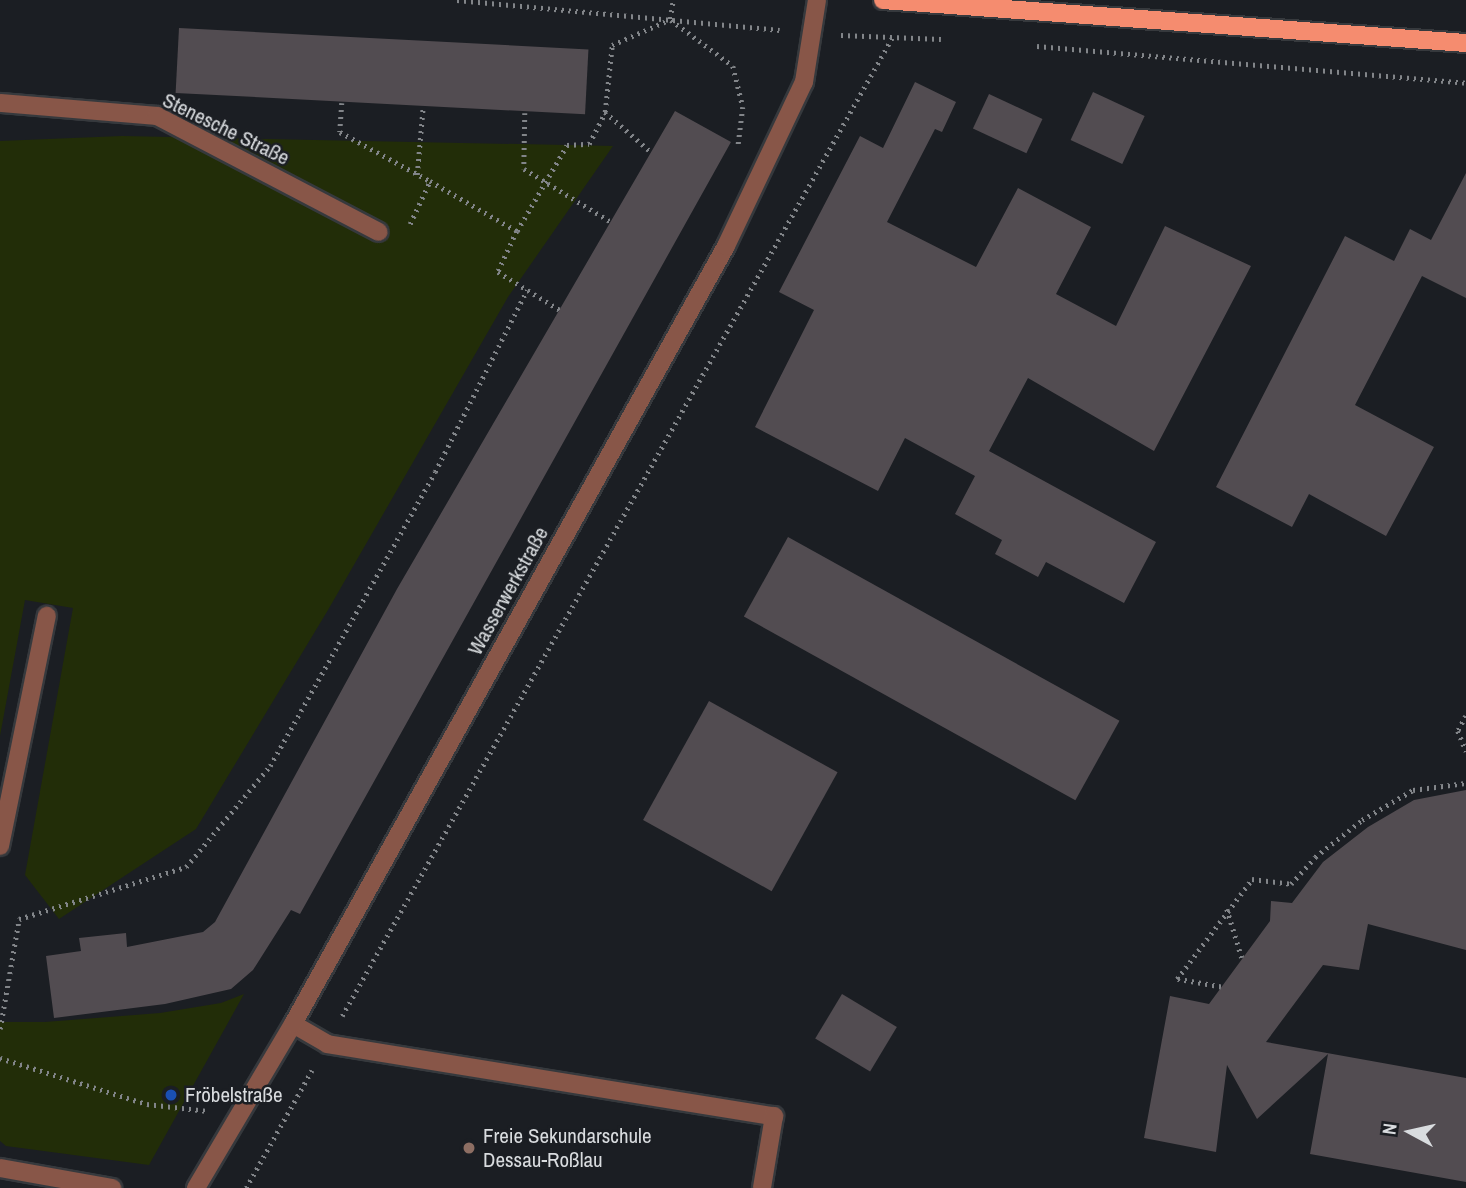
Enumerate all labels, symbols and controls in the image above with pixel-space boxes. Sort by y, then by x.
street label: Stenesche Straße [159,87,293,171]
street label: Wasserwerkstraße [462,522,554,660]
place label: Fröbelstraße [185,1082,283,1108]
marker: Fröbelstraße [163,1087,179,1103]
north arrow [1375,1097,1445,1167]
text: N [1376,1122,1403,1136]
place label: Freie Sekundarschule Dessau-Roßlau [483,1123,651,1173]
marker: Freie Sekundarschule Dessau-Roßlau [461,1140,477,1156]

